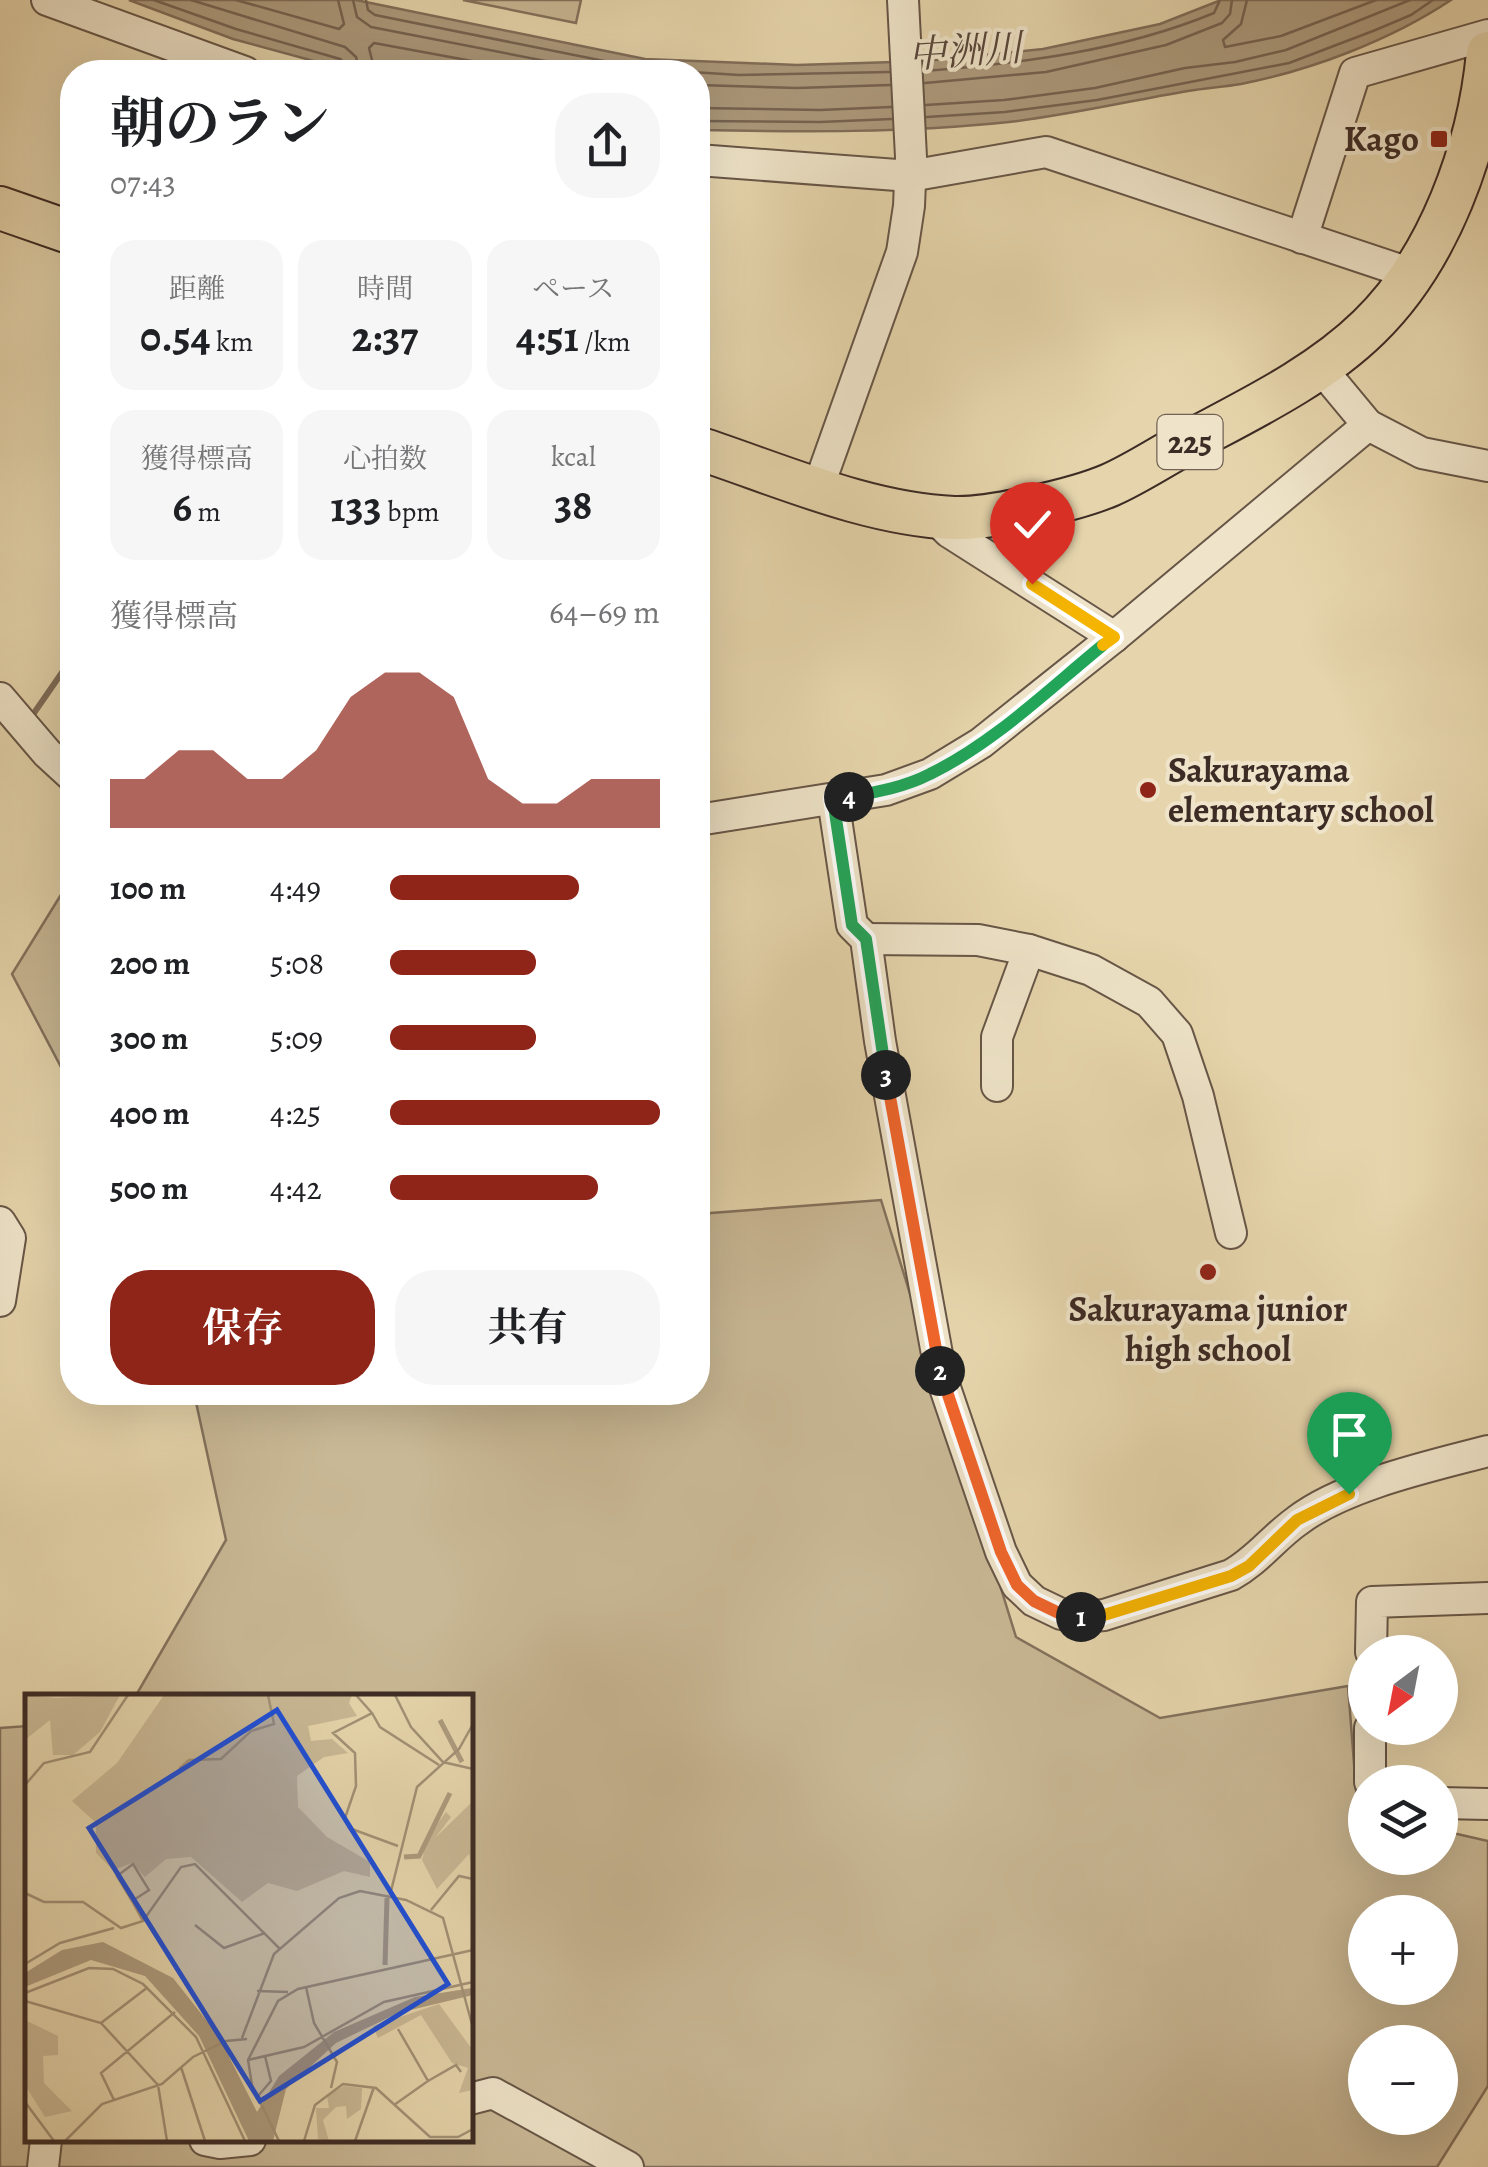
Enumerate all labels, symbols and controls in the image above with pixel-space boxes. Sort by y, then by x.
water label: 中洲川 [906,21,1028,81]
text: 朝のラン [110,86,330,161]
button: share [555,93,660,198]
place label: Kago [1344,115,1419,163]
marker: Kago [1428,128,1450,150]
text: 07:43 [110,161,176,205]
text: 距離 [169,270,225,308]
text: 時間 [357,270,413,308]
text: ペース [532,270,615,308]
text: 0.54 [140,308,210,365]
text: 2:37 [352,308,418,365]
text: 4:51 [516,308,579,365]
text: km [210,323,253,361]
text: /km [579,323,631,361]
road number: 225 [1158,415,1222,469]
text: kcal [551,438,596,476]
text: 獲得標高 [141,440,253,478]
text: 心拍数 [343,440,427,478]
text: 38 [554,476,592,533]
text: 6 [172,478,192,535]
text: 133 [330,478,382,535]
pin [990,482,1075,585]
text: m [192,493,221,531]
text: bpm [382,493,440,531]
icon: check [1005,497,1060,552]
text: 64–69 m [549,590,660,634]
text: 獲得標高 [110,594,238,638]
place label: Sakurayama elementary school [1168,746,1434,834]
pin: 4 [824,772,874,822]
text: 4 [842,778,856,816]
marker: Sakurayama elementary school [1137,779,1159,801]
text: 100 m [110,866,186,910]
text: 4:49 [270,866,321,910]
text: 200 m [110,941,190,985]
text: 5:08 [270,941,324,985]
text: 300 m [110,1016,188,1060]
text: 5:09 [270,1016,323,1060]
pin: 3 [861,1050,911,1100]
text: 3 [880,1056,892,1094]
text: 400 m [110,1091,190,1135]
text: 4:25 [270,1091,321,1135]
text: 500 m [110,1166,188,1210]
text: 4:42 [270,1166,322,1210]
marker: Sakurayama junior high school [1197,1261,1219,1283]
button: 保存 [110,1270,375,1385]
button: 共有 [395,1270,660,1385]
place label: Sakurayama junior high school [1069,1285,1347,1373]
pin: 2 [915,1346,965,1396]
text: 2 [933,1352,947,1390]
pin [1307,1392,1392,1495]
icon: arrive [1322,1407,1377,1462]
pin: 1 [1056,1592,1106,1642]
text: 1 [1076,1598,1086,1636]
north arrow [1348,1635,1458,1745]
map controls [1348,1635,1458,2135]
inset map [25,1694,472,2142]
button: layers [1348,1765,1458,1875]
button: + [1348,1895,1458,2005]
button: − [1348,2025,1458,2135]

